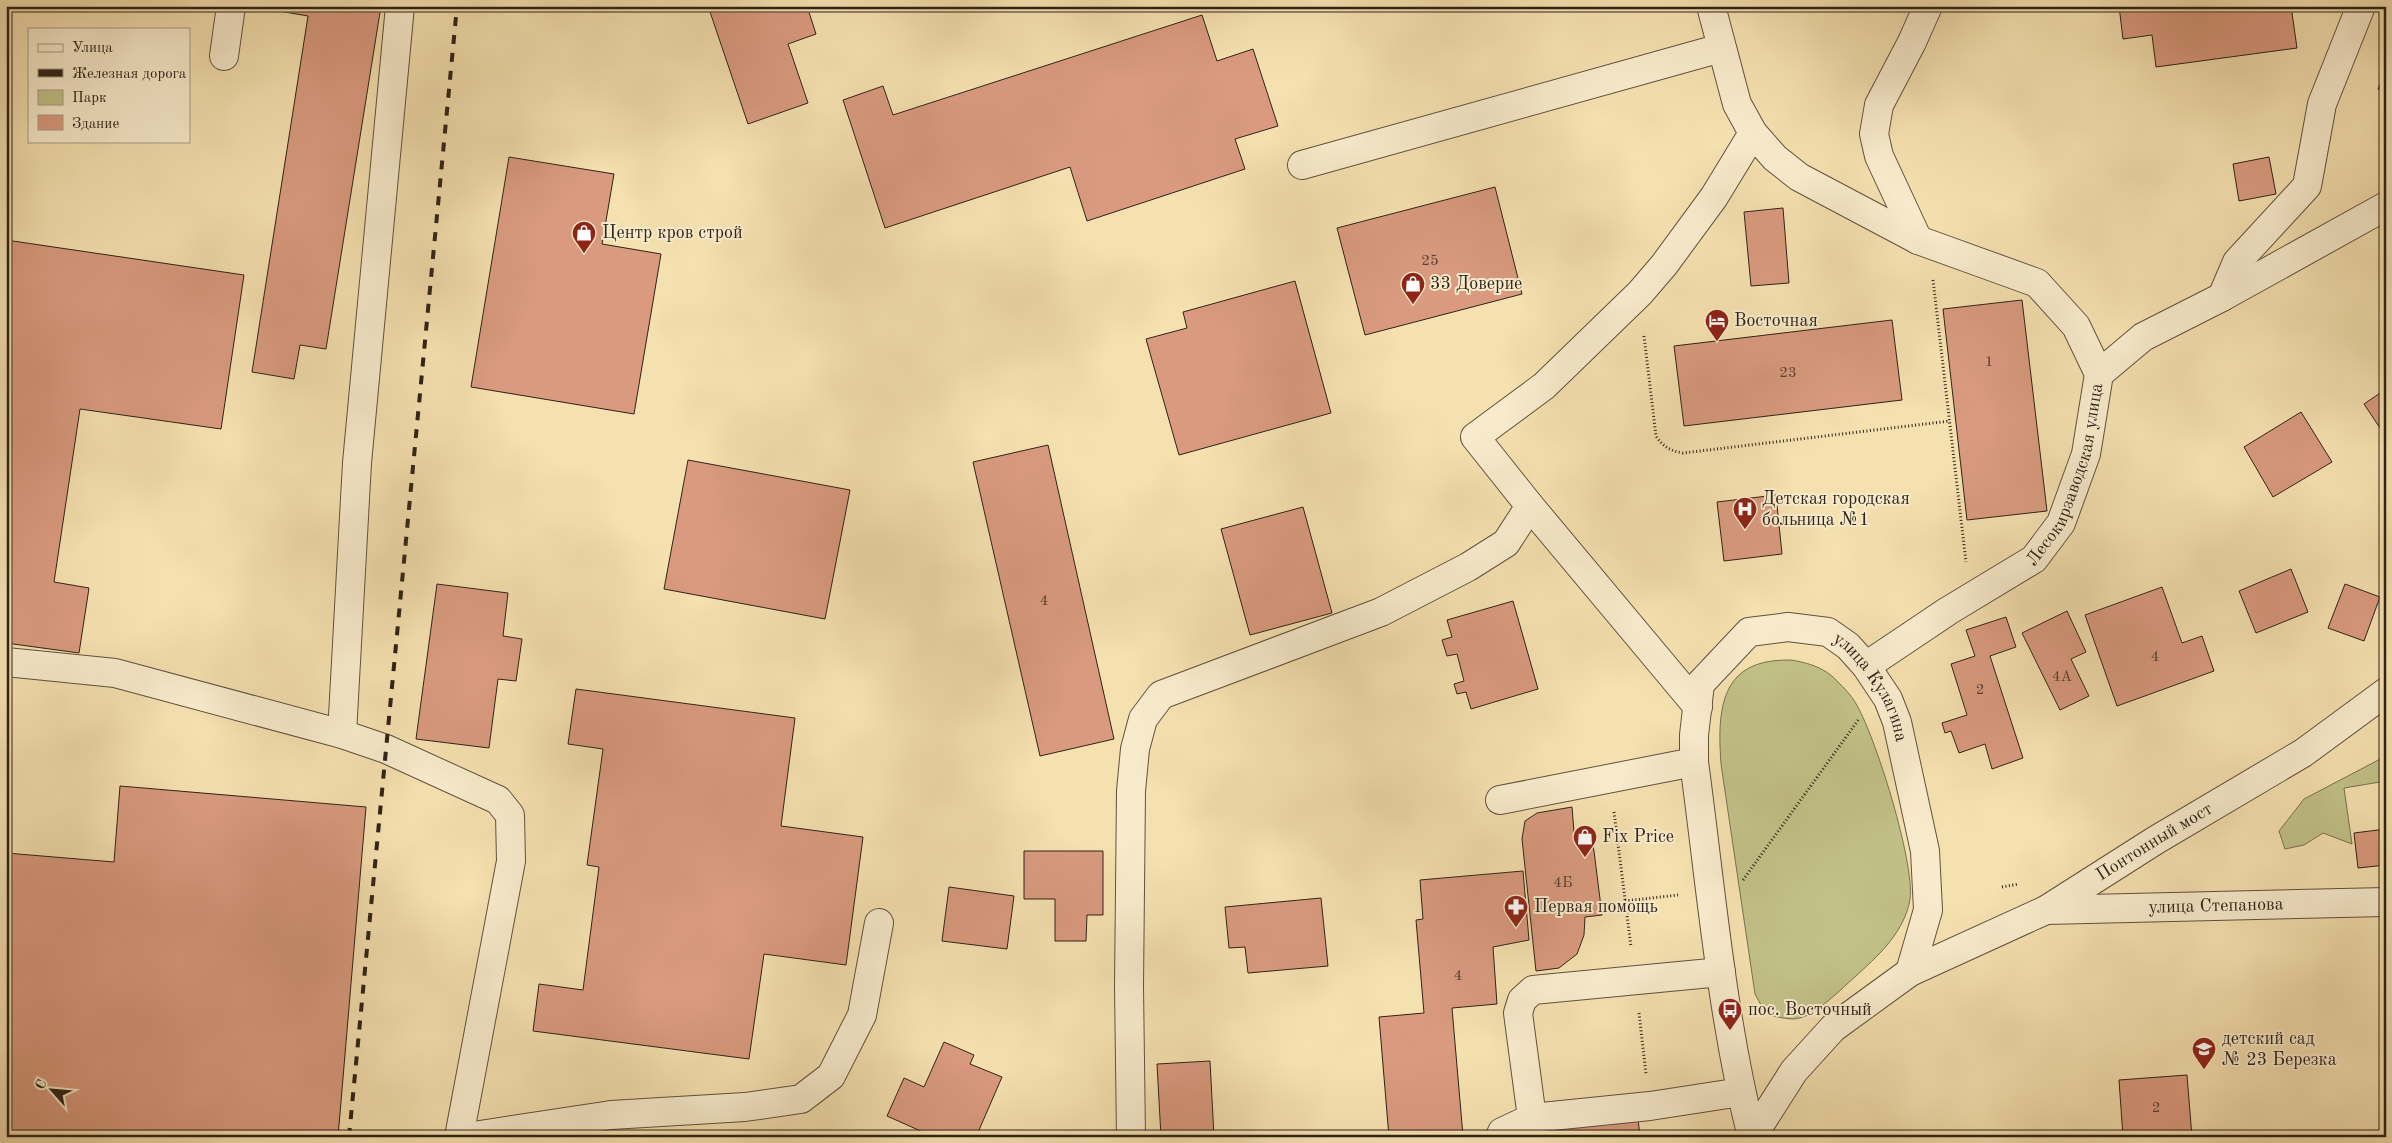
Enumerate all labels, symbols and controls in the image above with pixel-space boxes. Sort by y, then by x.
legend [28,28,190,142]
text: Улица [72,41,113,56]
text: Железная дорога [72,67,187,82]
text: Парк [72,91,107,106]
text: Здание [72,117,119,132]
shop icon: Центр кров строй [571,220,597,254]
place label: Центр кров строй [602,224,743,242]
house number: 25 [1421,254,1439,269]
shop icon: 33 Доверие [1400,271,1426,305]
place label: 33 Доверие [1430,275,1522,293]
hotel icon: Восточная [1704,308,1730,342]
place label: Восточная [1734,312,1818,330]
house number: 1 [1985,355,1993,370]
house number: 23 [1779,366,1797,381]
street label: Лесокирзаводская улица [2023,382,2106,569]
place label: Детская городская больница №1 [1762,490,1910,529]
hospital icon: Детская городская больница №1 [1732,496,1758,530]
house number: 4 [1040,594,1048,609]
street label: улица Кулагина [1830,629,1910,743]
house number: 4 [2151,650,2159,665]
house number: 4А [2052,670,2073,685]
house number: 2 [1976,683,1984,698]
street label: Понтонный мост [2093,800,2216,884]
shop icon: Fix Price [1572,824,1598,858]
place label: Fix Price [1602,828,1674,846]
house number: 4Б [1553,876,1573,891]
pharmacy icon: Первая помощь [1503,894,1529,928]
street label: улица Степанова [2148,895,2284,917]
place label: Первая помощь [1534,898,1658,916]
house number: 4 [1454,969,1462,984]
bus stop icon: пос. Восточный [1717,997,1743,1031]
place label: пос. Восточный [1748,1001,1872,1019]
place label: детский сад № 23 Березка [2222,1030,2337,1069]
school or university icon: детский сад № 23 Березка [2191,1036,2217,1070]
north arrow [28,1066,78,1116]
text: С [33,1077,50,1092]
house number: 2 [2152,1101,2160,1116]

